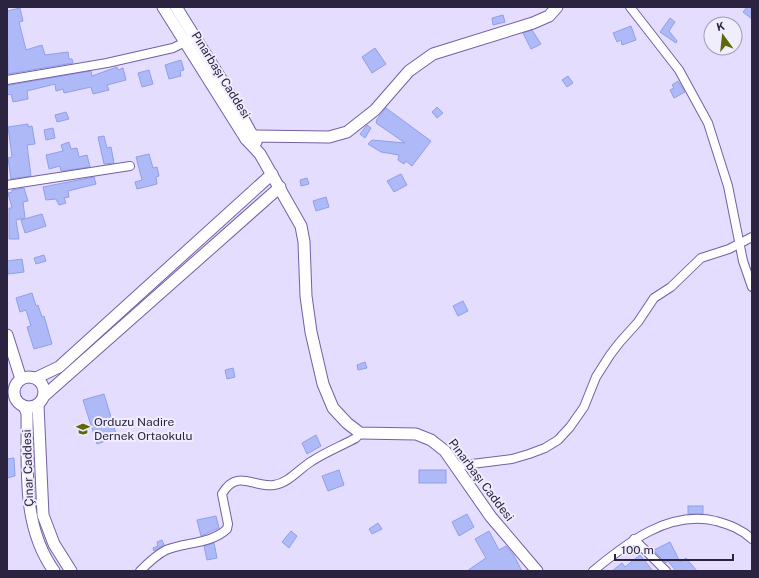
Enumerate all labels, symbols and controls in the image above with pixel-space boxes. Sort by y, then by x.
north arrow [703,16,743,56]
text: K [715,19,726,33]
street label: Pınarbaşı Caddesi [189,29,253,121]
place label: Orduzu Nadire Dernek Ortaokulu [94,415,193,443]
school or university icon: Orduzu Nadire Dernek Ortaokulu [75,421,91,437]
street label: Çınar Caddesi [20,429,36,507]
street label: Pınarbaşı Caddesi [446,436,516,524]
scale bar [615,536,733,562]
text: 100 m [621,543,654,557]

